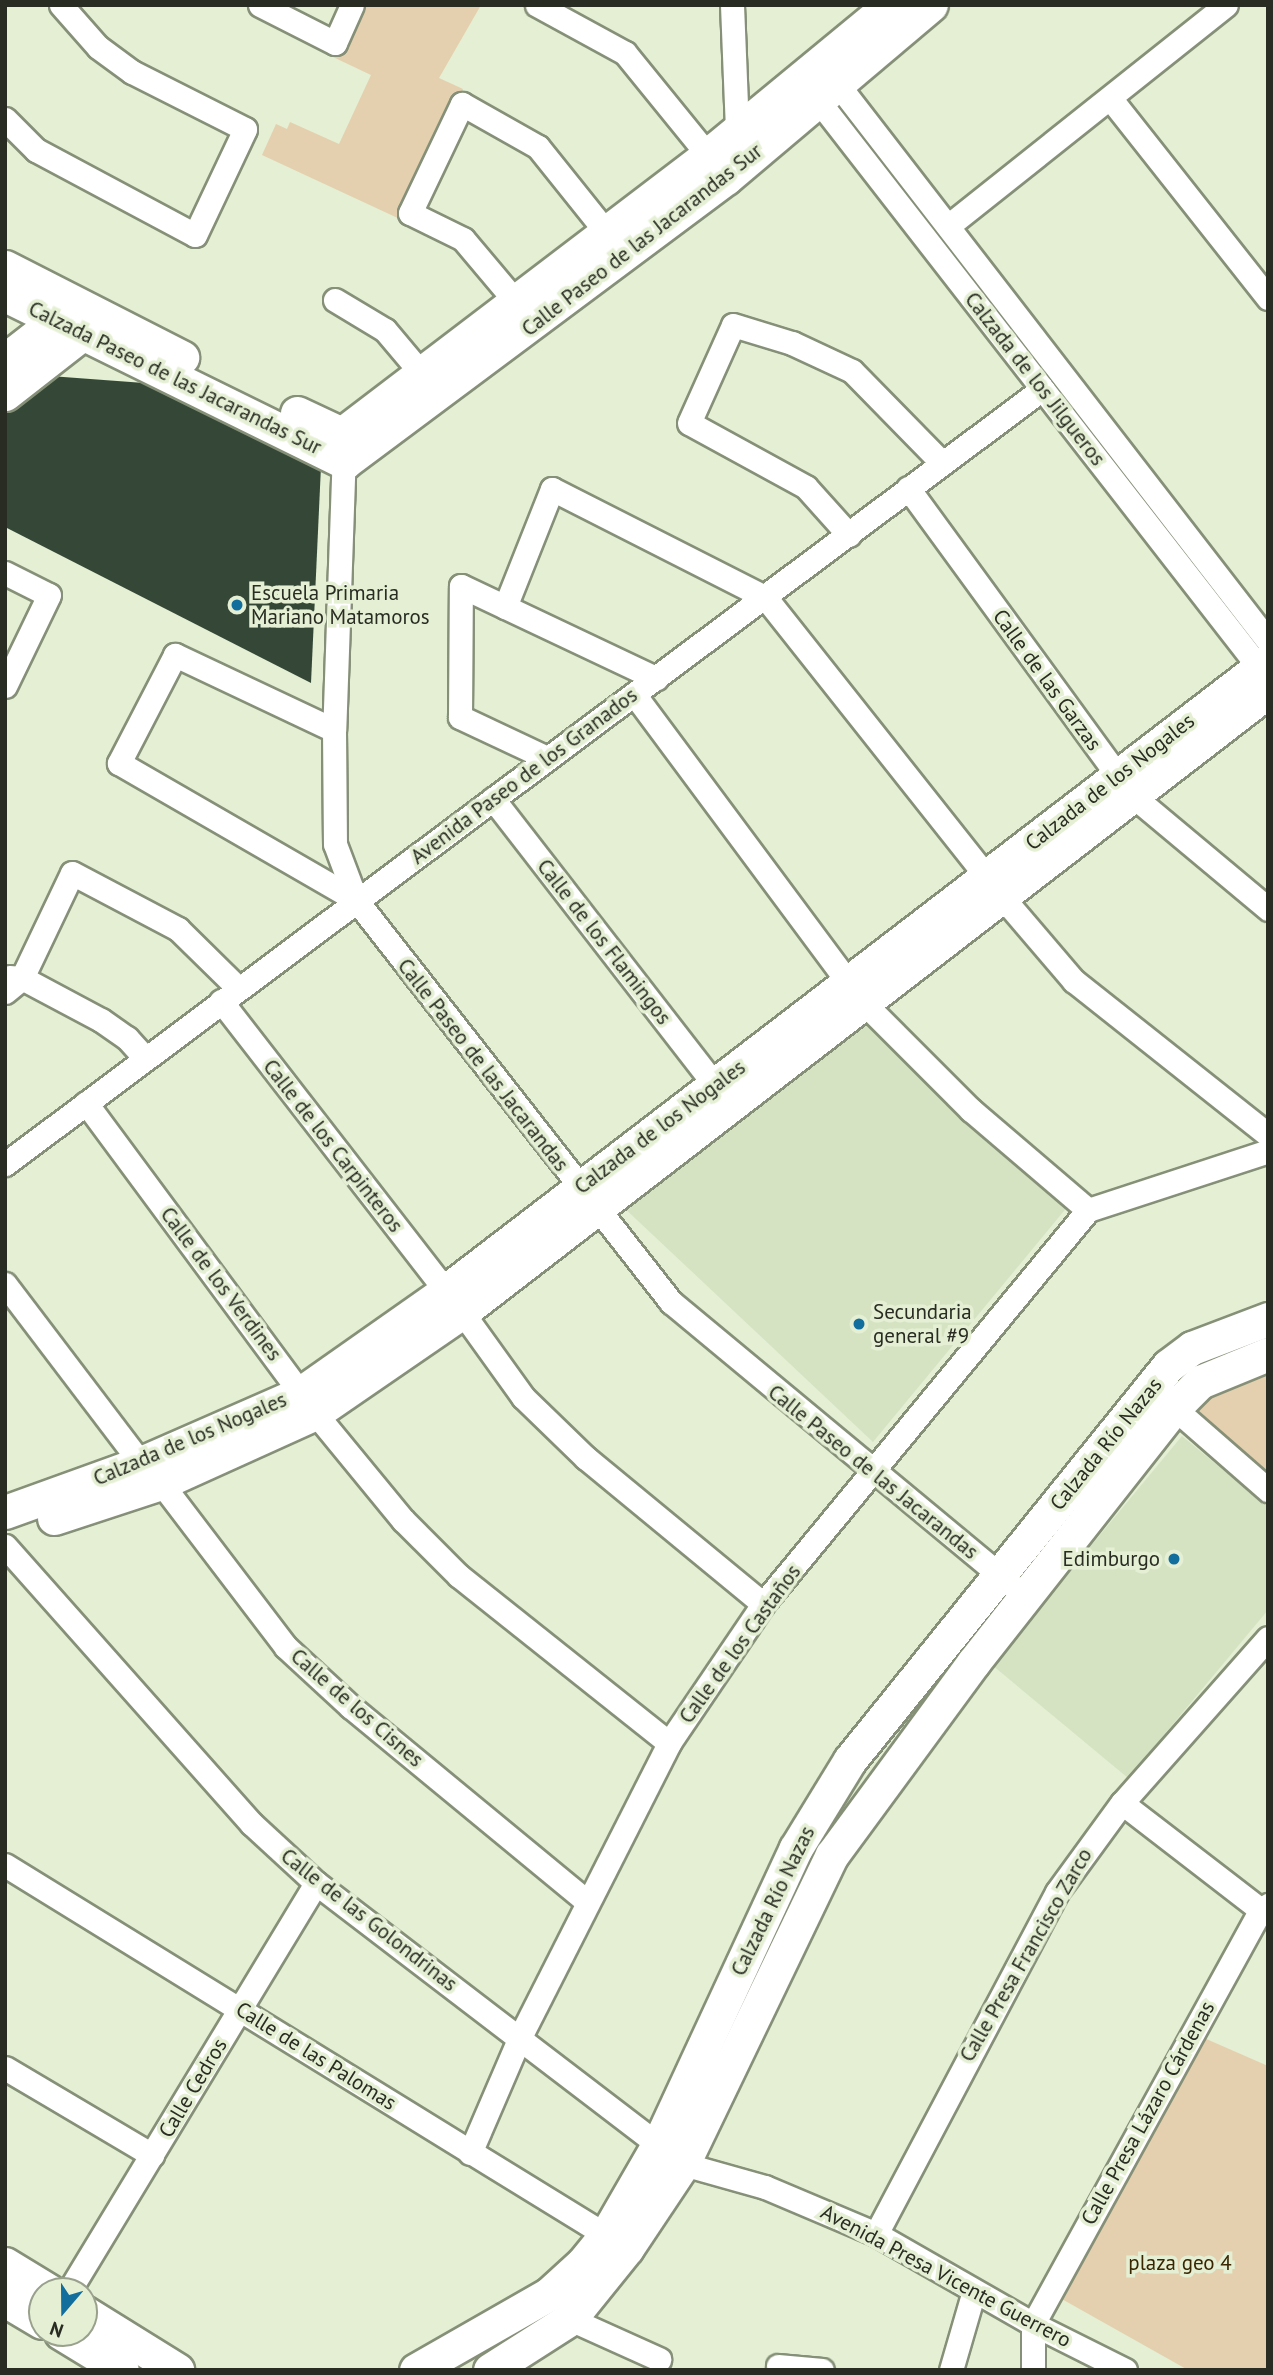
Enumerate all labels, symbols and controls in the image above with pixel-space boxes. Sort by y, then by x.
street label: Calle Paseo de las Jacarandas Sur [517,138,767,342]
street label: Calzada de los Jilgueros [959,287,1111,471]
street label: Calzada Paseo de las Jacarandas Sur [24,296,326,460]
place label: Escuela Primaria Mariano Matamoros [251,580,430,630]
marker: Escuela Primaria Mariano Matamoros [229,597,245,613]
street label: Calle de las Garzas [987,605,1107,755]
street label: Avenida Paseo de los Granados [406,683,642,869]
street label: Calzada de los Nogales [1021,708,1199,856]
street label: Calle de los Flamingos [532,854,676,1030]
street label: Calle Paseo de las Jacarandas [392,954,574,1176]
street label: Calle de los Carpinteros [258,1055,408,1237]
street label: Calzada de los Nogales [570,1055,750,1199]
street label: Calle de los Verdines [155,1202,287,1366]
place label: Secundaria general #9 [873,1299,972,1349]
marker: Secundaria general #9 [851,1316,867,1332]
street label: Calzada Río Nazas [1045,1373,1167,1515]
street label: Calle Paseo de las Jacarandas [763,1380,983,1564]
street label: Calzada de los Nogales [90,1387,290,1491]
place label: Edimburgo [1062,1546,1160,1572]
marker: Edimburgo [1166,1551,1182,1567]
street label: Calle de los Castaños [674,1560,806,1728]
street label: Calle de los Cisnes [286,1644,428,1772]
street label: Calzada Río Nazas [726,1822,820,1980]
street label: Calle de las Golondrinas [276,1843,462,1997]
street label: Calle Presa Francisco Zarco [954,1844,1098,2066]
street label: Calle de las Palomas [231,1996,401,2116]
street label: Calle Presa Lázaro Cárdenas [1076,1997,1220,2229]
street label: Calle Cedros [154,2034,232,2142]
street label: Avenida Presa Vicente Guerrero [816,2199,1076,2353]
park label: plaza geo 4 [1128,2250,1232,2276]
north arrow [28,2277,98,2347]
text: N [47,2316,66,2343]

